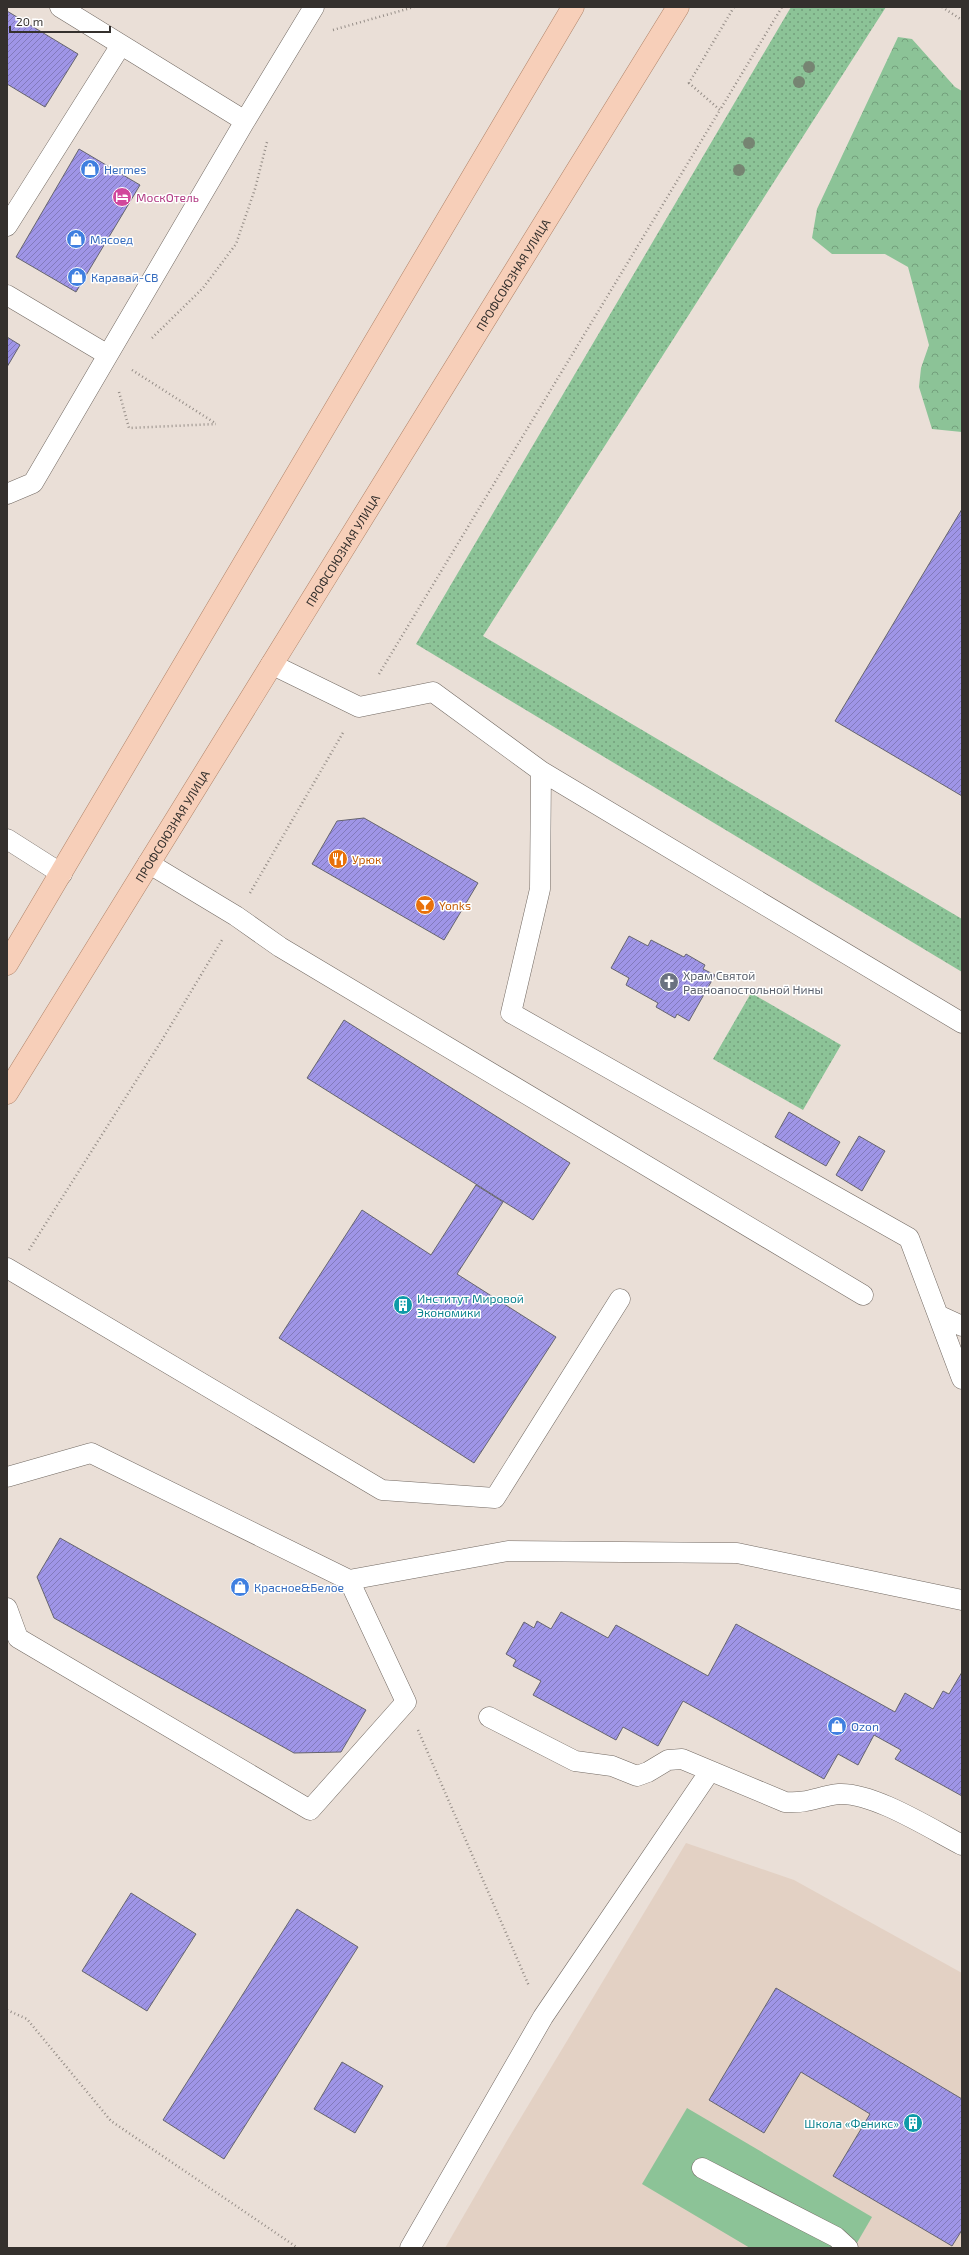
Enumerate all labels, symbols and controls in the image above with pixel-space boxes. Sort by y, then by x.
scale bar [10,8,110,34]
text: 20 m [16,14,43,28]
shop icon: Hermes [79,158,101,180]
place label: Hermes [104,162,146,176]
hotel icon: МоскOтель [111,186,133,208]
place label: МоскOтель [136,190,199,204]
street label: ПРОФСОЮЗНАЯ УЛИЦА [473,216,553,333]
shop icon: Мясоед [65,228,87,250]
place label: Мясоед [90,232,133,246]
shop icon: Каравай-СВ [66,266,88,288]
place label: Каравай-СВ [91,270,158,284]
street label: ПРОФСОЮЗНАЯ УЛИЦА [302,491,383,609]
street label: ПРОФСОЮЗНАЯ УЛИЦА [132,767,212,884]
restaurant icon: Урюк [327,848,349,870]
place label: Урюк [352,852,382,866]
bar icon: Yonks [414,894,436,916]
place label: Yonks [439,898,471,912]
place label: Храм Святой Равноапостольной Нины [683,968,823,996]
church icon: Храм Святой Равноапостольной Нины [658,971,680,993]
place label: Институт Мировой Экономики [417,1291,524,1319]
building icon: Институт Мировой Экономики [392,1294,414,1316]
shop icon: Красное&Белое [229,1576,251,1598]
place label: Красное&Белое [254,1580,344,1594]
shop icon: Ozon [826,1715,848,1737]
place label: Ozon [851,1719,879,1733]
building icon: Школа «Феникс» [902,2112,924,2134]
place label: Школа «Феникс» [804,2116,899,2130]

